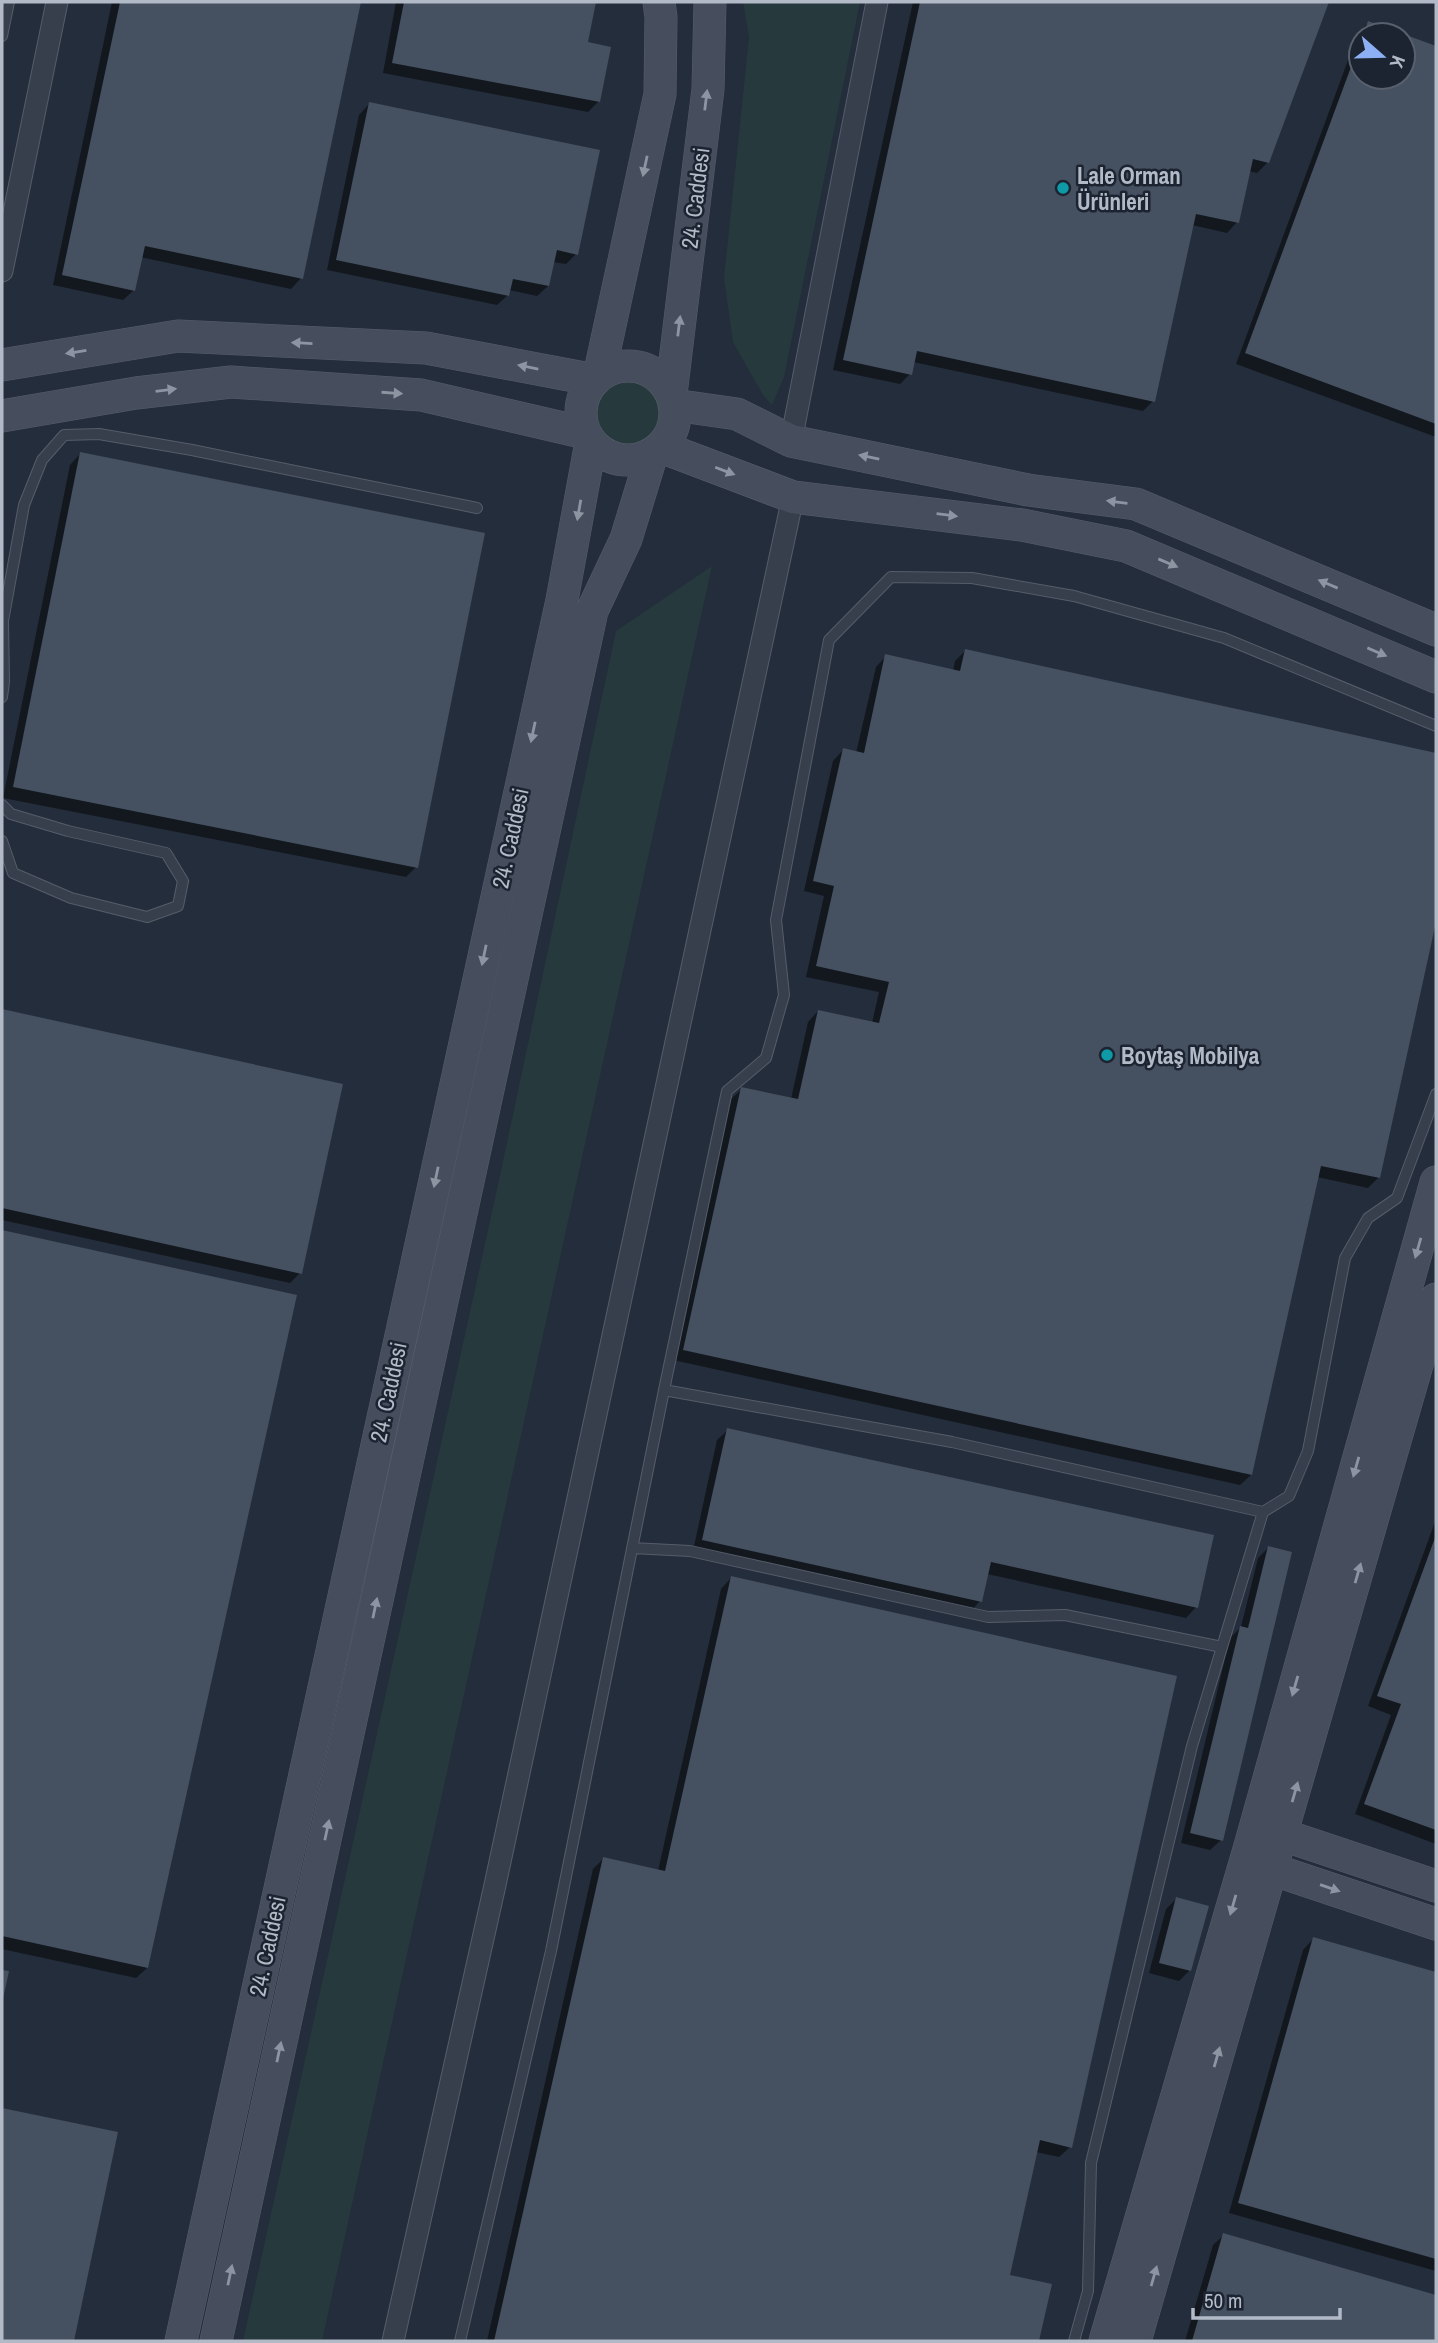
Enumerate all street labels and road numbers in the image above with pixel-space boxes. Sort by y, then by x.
street label: 24. Caddesi [673,146,717,250]
street label: 24. Caddesi [484,785,536,891]
street label: 24. Caddesi [362,1339,414,1445]
street label: 24. Caddesi [241,1893,293,1999]

